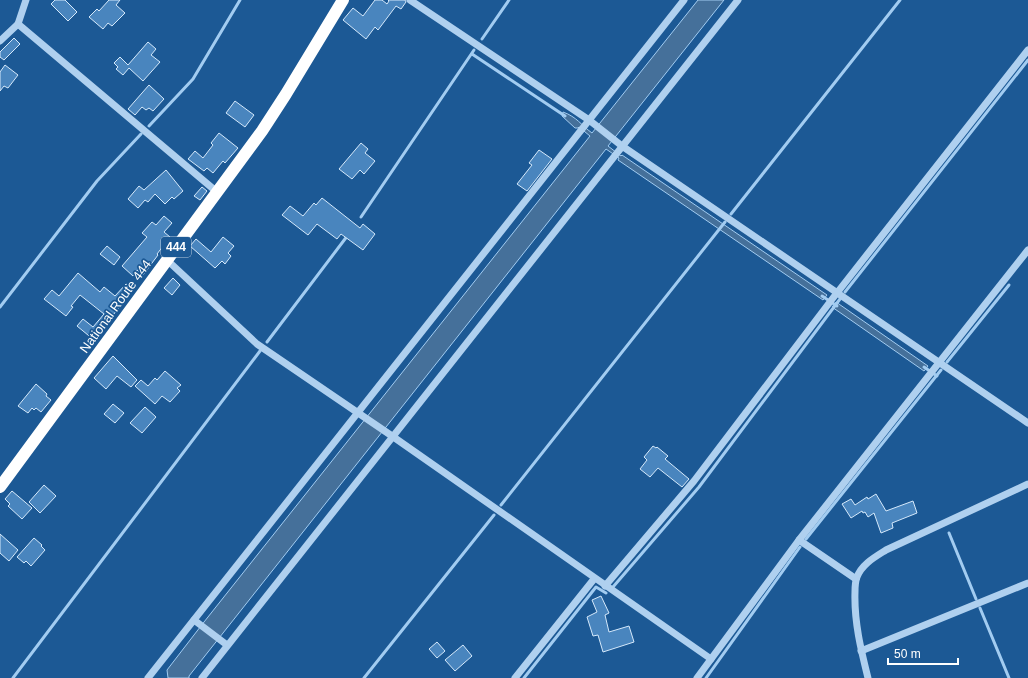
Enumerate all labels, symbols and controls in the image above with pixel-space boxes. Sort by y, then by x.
road number: 444 [161,237,191,257]
street label: National Route 444 [77,257,154,356]
scale bar [888,640,958,666]
text: 50 m [894,647,921,661]

